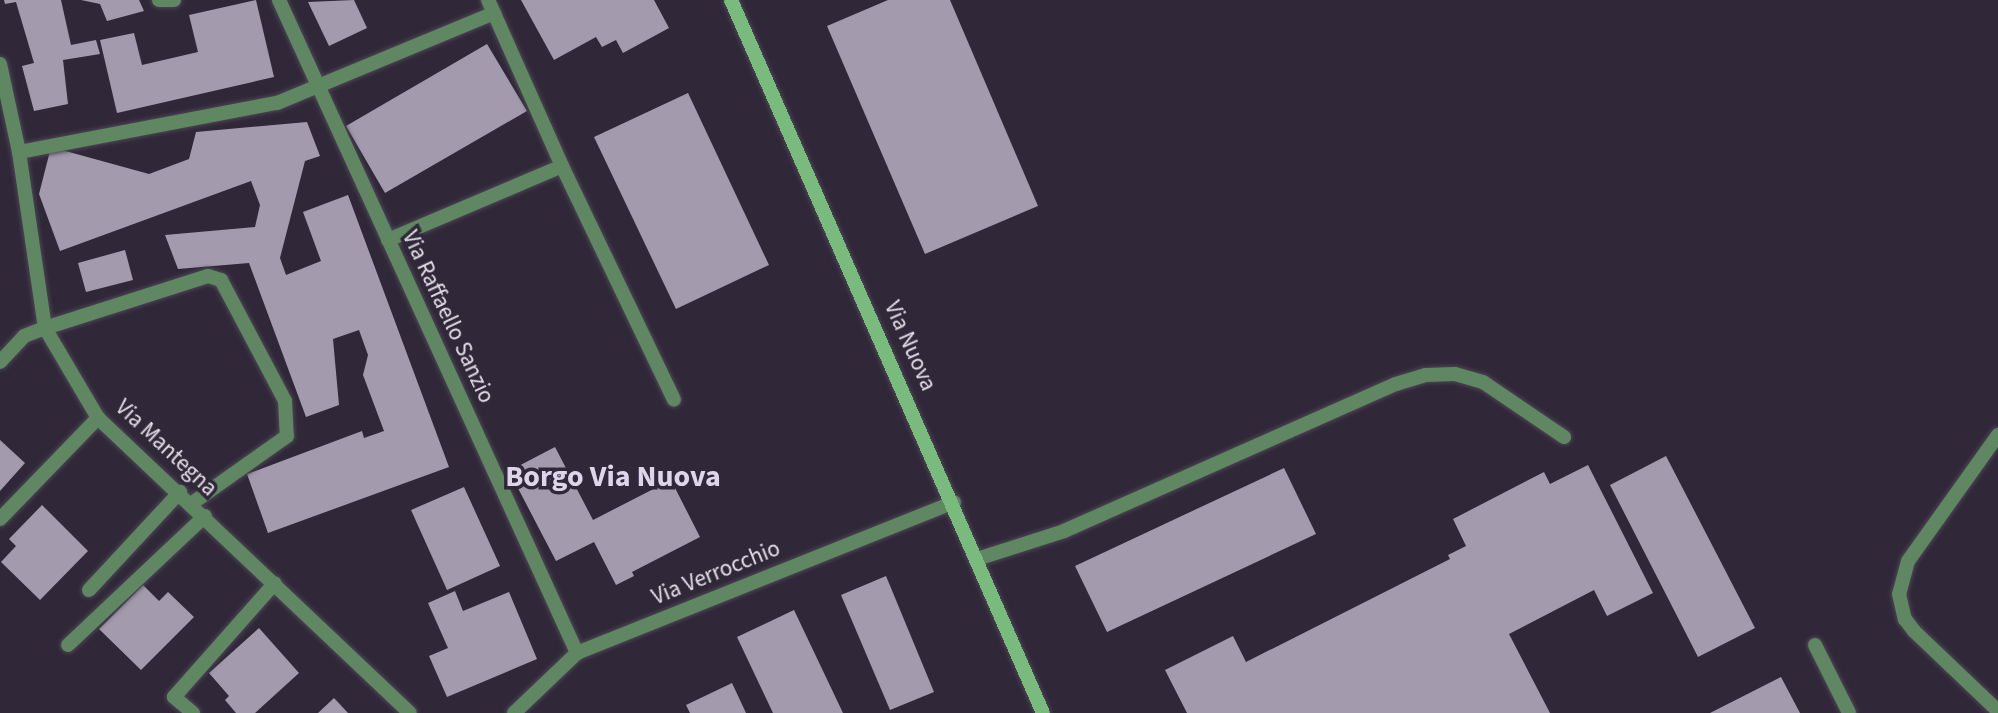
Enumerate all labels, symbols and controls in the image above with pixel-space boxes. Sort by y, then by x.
street label: Via Raffaello Sanzio [396,226,500,408]
street label: Via Nuova [878,297,942,395]
street label: Via Mantegna [109,394,223,502]
district label: Borgo Via Nuova [505,459,721,495]
street label: Via Verrocchio [648,535,784,611]

